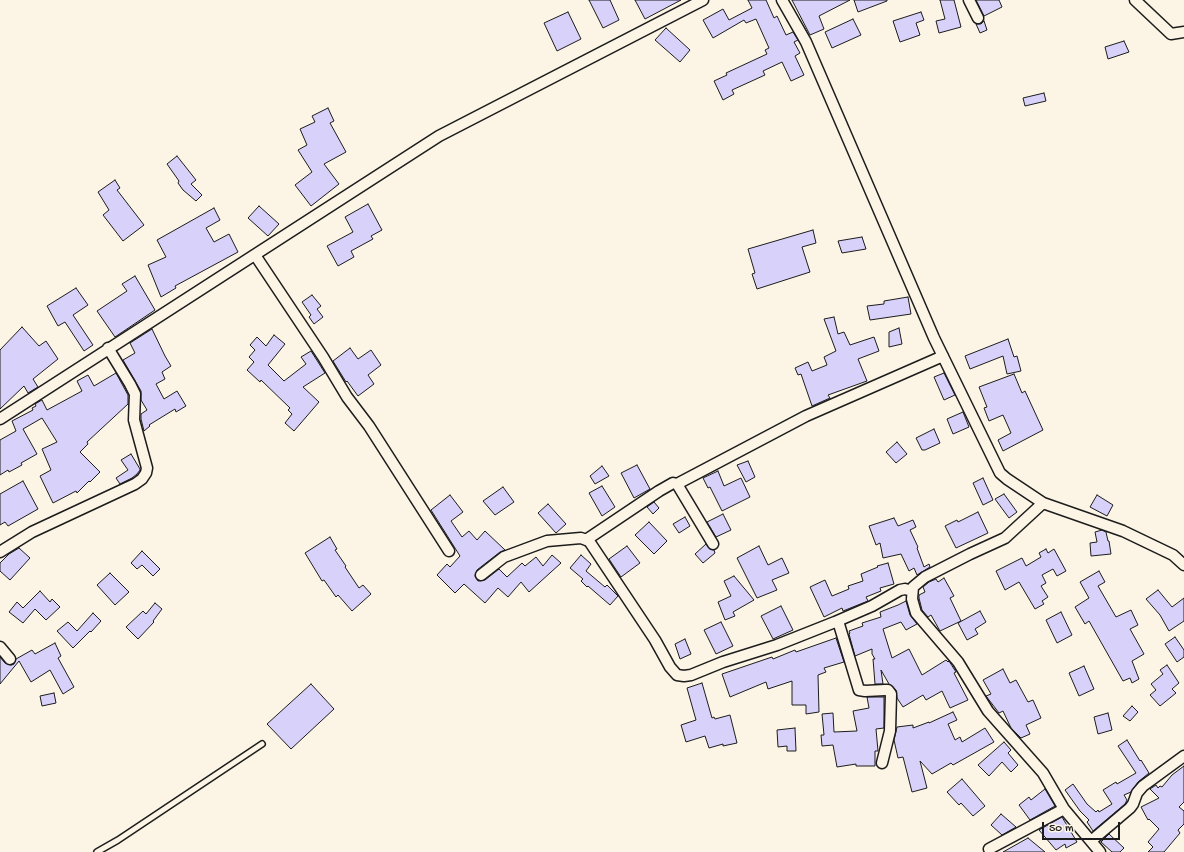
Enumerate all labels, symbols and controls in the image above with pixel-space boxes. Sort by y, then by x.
scale bar [1044,814,1122,840]
text: 50 m [1049,822,1074,836]

